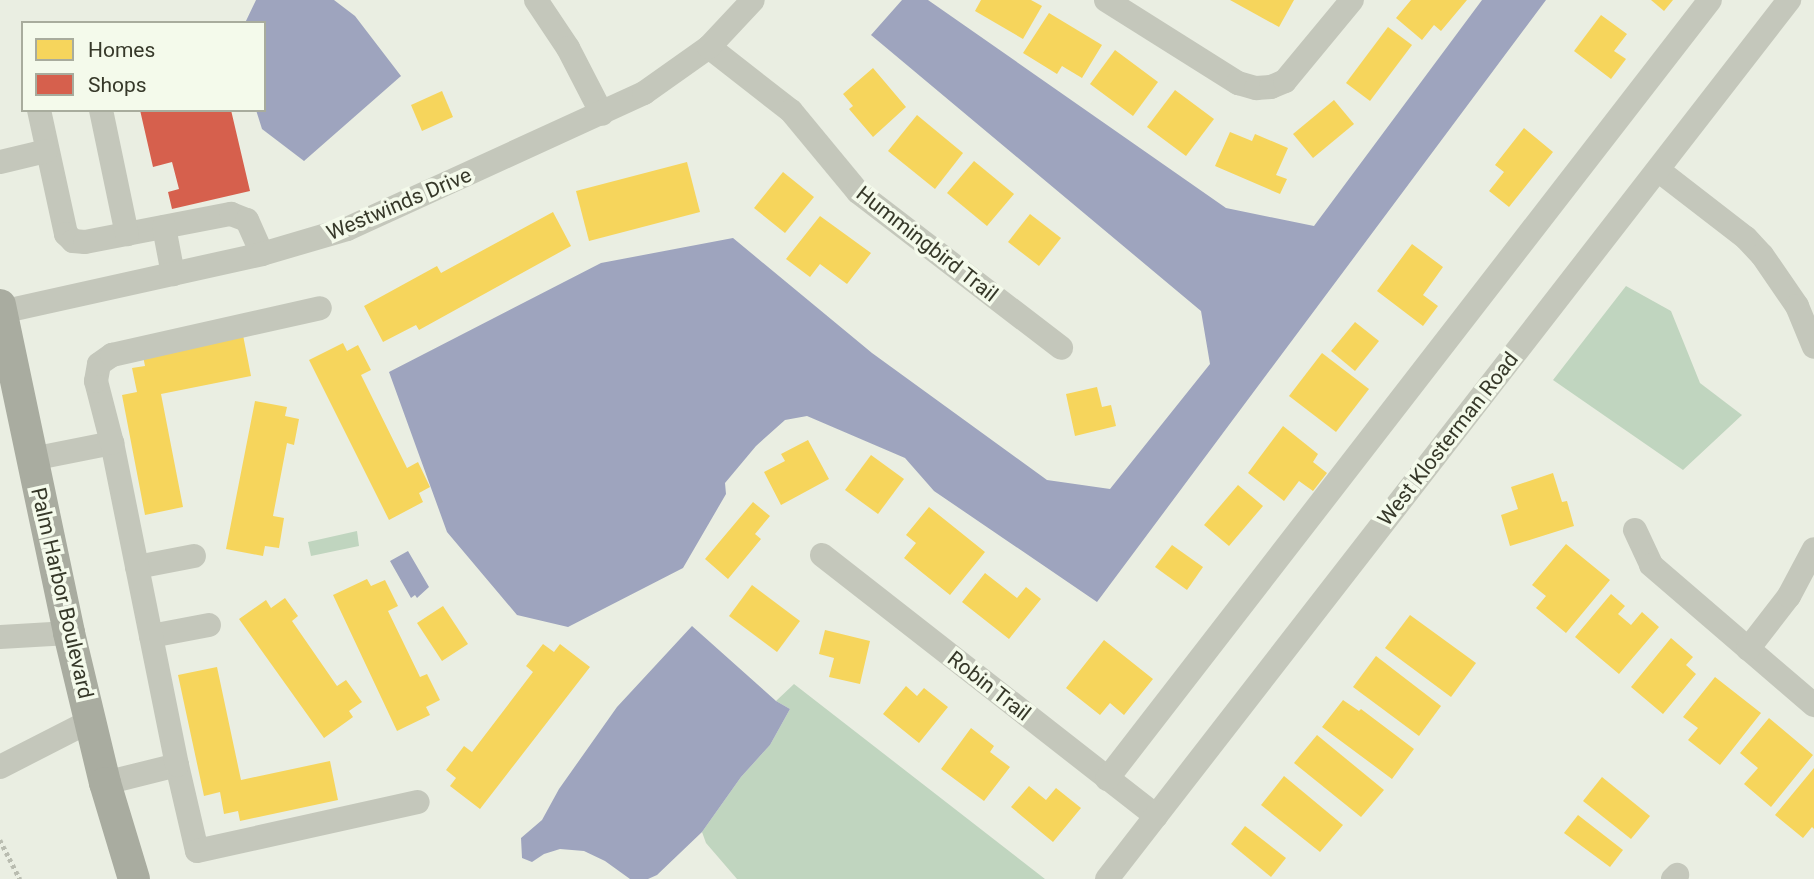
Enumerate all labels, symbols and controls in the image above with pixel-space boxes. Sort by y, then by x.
legend [21,21,266,112]
text: Homes [88,38,155,62]
text: Shops [88,73,147,97]
street label: Westwinds Drive [323,162,475,246]
street label: Hummingbird Trail [851,181,1003,307]
street label: West Klosterman Road [1372,347,1524,531]
street label: Palm Harbor Boulevard [25,485,99,701]
street label: Robin Trail [942,646,1036,726]

